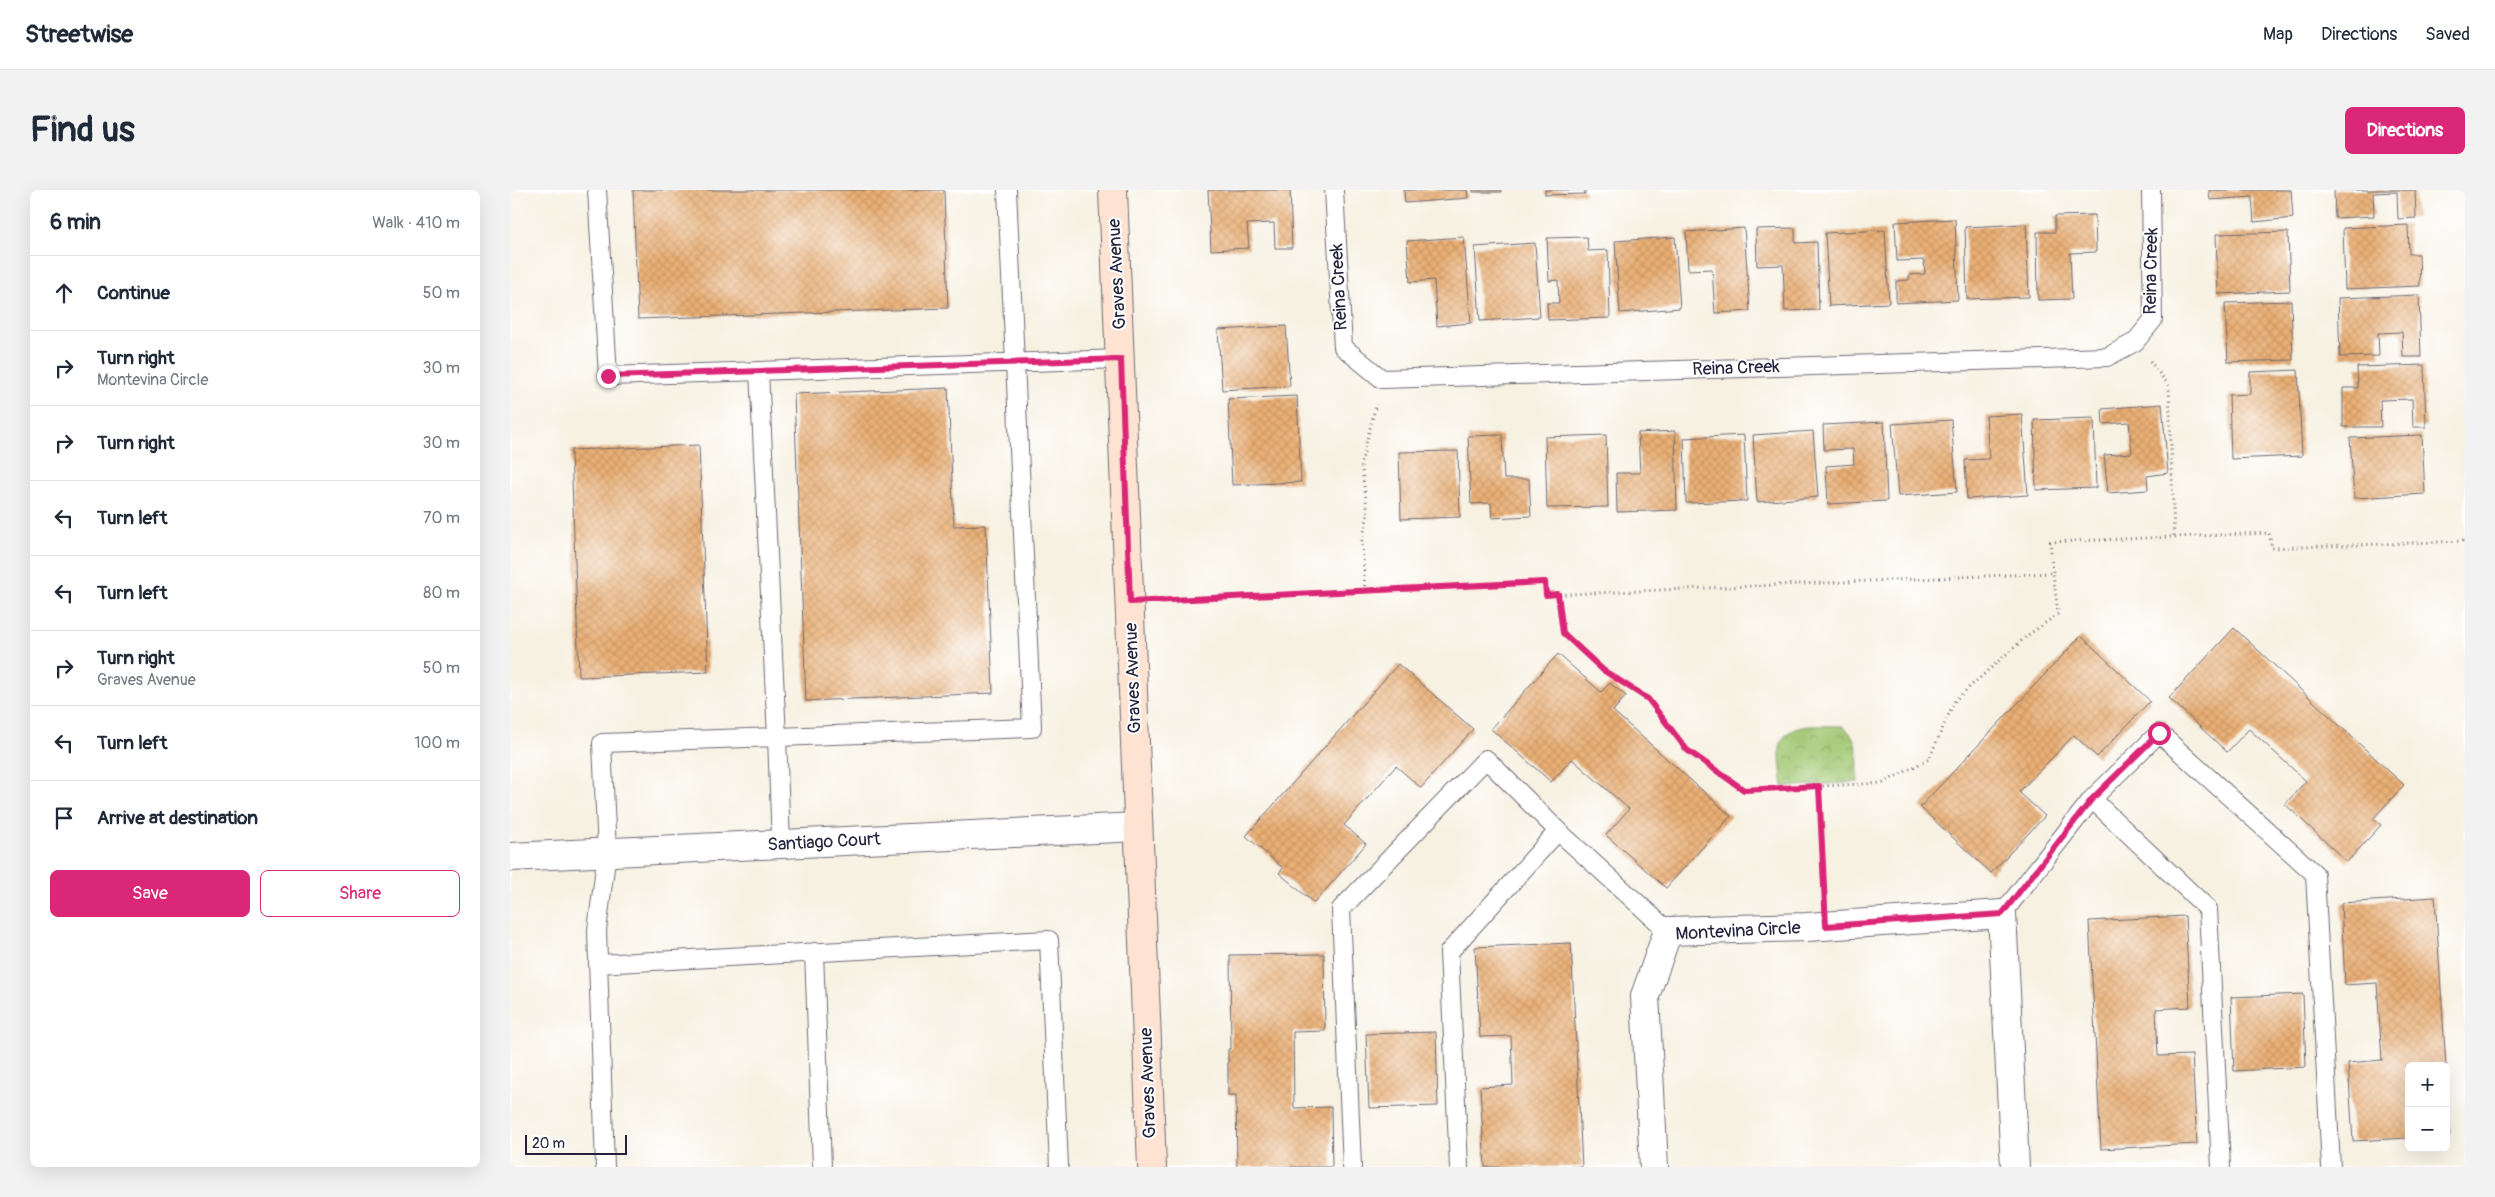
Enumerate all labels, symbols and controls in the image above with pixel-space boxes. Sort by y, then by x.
text: Streetwise [25,20,133,49]
text: Map [2263,23,2293,46]
text: Directions [2321,23,2397,46]
text: Saved [2425,23,2470,46]
button: Directions [2345,107,2465,154]
text: Find us [30,108,135,152]
text: 6 min [50,209,101,236]
text: Walk · 410 m [372,213,460,233]
street label: Graves Avenue [1103,218,1131,330]
street label: Reina Creek [2139,227,2163,315]
street label: Reina Creek [1325,242,1353,331]
icon: ahead [50,279,78,307]
text: Continue [97,281,170,305]
text: 50 m [423,283,460,303]
text: Turn right [97,346,175,370]
icon: right [50,354,78,382]
street label: Reina Creek [1692,355,1780,381]
text: 30 m [422,358,460,378]
route end [597,365,620,388]
text: Montevina Circle [97,370,208,390]
icon: right [50,429,78,457]
text: Turn right [97,431,175,455]
text: 30 m [422,433,460,453]
icon: left [50,504,78,532]
text: Turn left [97,506,167,530]
text: 70 m [423,508,460,528]
icon: left [50,579,78,607]
text: Turn left [97,581,167,605]
text: 80 m [423,583,460,603]
street label: Graves Avenue [1120,622,1146,734]
text: Turn right [97,646,175,670]
icon: right [50,654,78,682]
text: 50 m [423,658,460,678]
text: Graves Avenue [97,670,196,690]
route start [2148,722,2171,745]
icon: left [50,729,78,757]
text: Turn left [97,731,167,755]
text: 100 m [414,733,460,753]
icon: arrive [50,804,78,832]
text: Arrive at destination [97,806,258,830]
street label: Santiago Court [767,828,882,856]
button: Save [50,870,250,917]
button: Share [260,870,460,917]
street label: Montevina Circle [1675,916,1801,946]
street label: Graves Avenue [1135,1027,1161,1139]
map controls [2405,1062,2450,1152]
button: + [2405,1062,2450,1107]
button: − [2405,1107,2450,1152]
scale bar [525,1132,628,1155]
text: 20 m [532,1135,565,1152]

